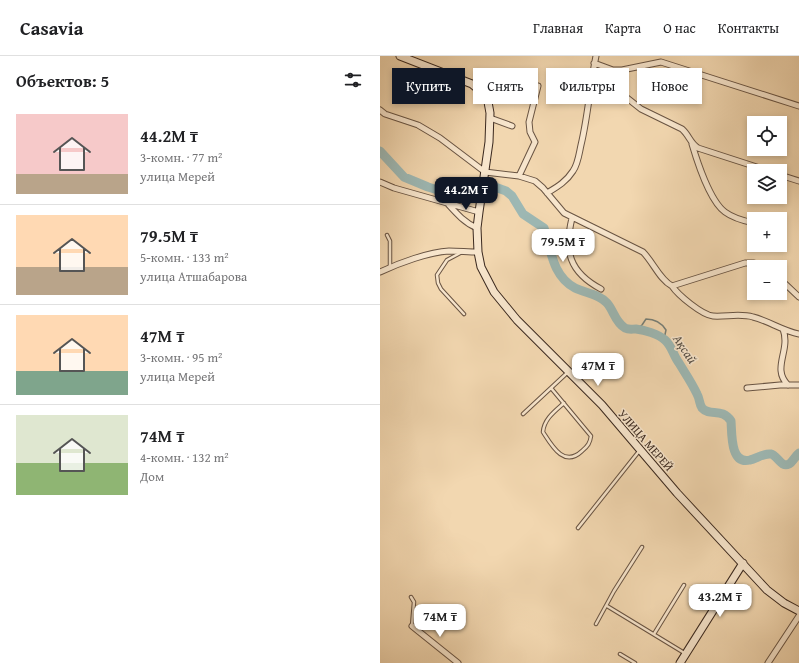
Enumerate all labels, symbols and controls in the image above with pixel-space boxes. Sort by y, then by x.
text: Casavia [20,14,83,42]
text: Главная [533,18,583,38]
text: Карта [605,18,641,38]
text: О нас [663,18,696,38]
text: Контакты [718,18,779,38]
text: Объектов: 5 [16,68,109,93]
chip: Купить [392,68,465,104]
chip: Снять [473,68,538,104]
chip: Фильтры [546,68,629,104]
chip: Новое [637,68,702,104]
icon: filters [342,69,364,91]
map controls [747,116,787,300]
button: locate [747,116,787,156]
text: 44.2M ₸ [140,123,198,148]
icon: home [48,130,96,178]
text: 3-комн. · 77 m² [140,148,222,167]
button: layers [747,164,787,204]
text: улица Мерей [140,167,215,186]
pin: 44.2M ₸ [429,177,503,211]
text: 44.2M ₸ [444,180,488,199]
button: + [747,212,787,252]
text: 79.5M ₸ [140,223,198,248]
pin: 79.5M ₸ [526,229,600,263]
icon: home [48,231,96,279]
text: 79.5M ₸ [541,232,585,251]
text: 5-комн. · 133 m² [140,248,229,267]
button: − [747,260,787,300]
text: улица Атшабарова [140,267,247,286]
text: 47M ₸ [140,323,185,348]
water label: Ақсай [668,330,702,368]
icon: home [48,331,96,379]
text: 3-комн. · 95 m² [140,348,222,367]
pin: 47M ₸ [570,353,626,387]
text: 47M ₸ [581,356,615,375]
text: улица Мерей [140,367,215,386]
street label: УЛИЦА МЕРЕЙ [614,405,678,475]
text: 74M ₸ [140,423,185,448]
icon: home [48,431,96,479]
text: 4-комн. · 132 m² [140,448,229,467]
text: Дом [140,467,164,486]
pin: 43.2M ₸ [683,584,757,618]
text: 43.2M ₸ [698,587,742,606]
pin: 74M ₸ [412,604,468,638]
text: 74M ₸ [423,607,457,626]

